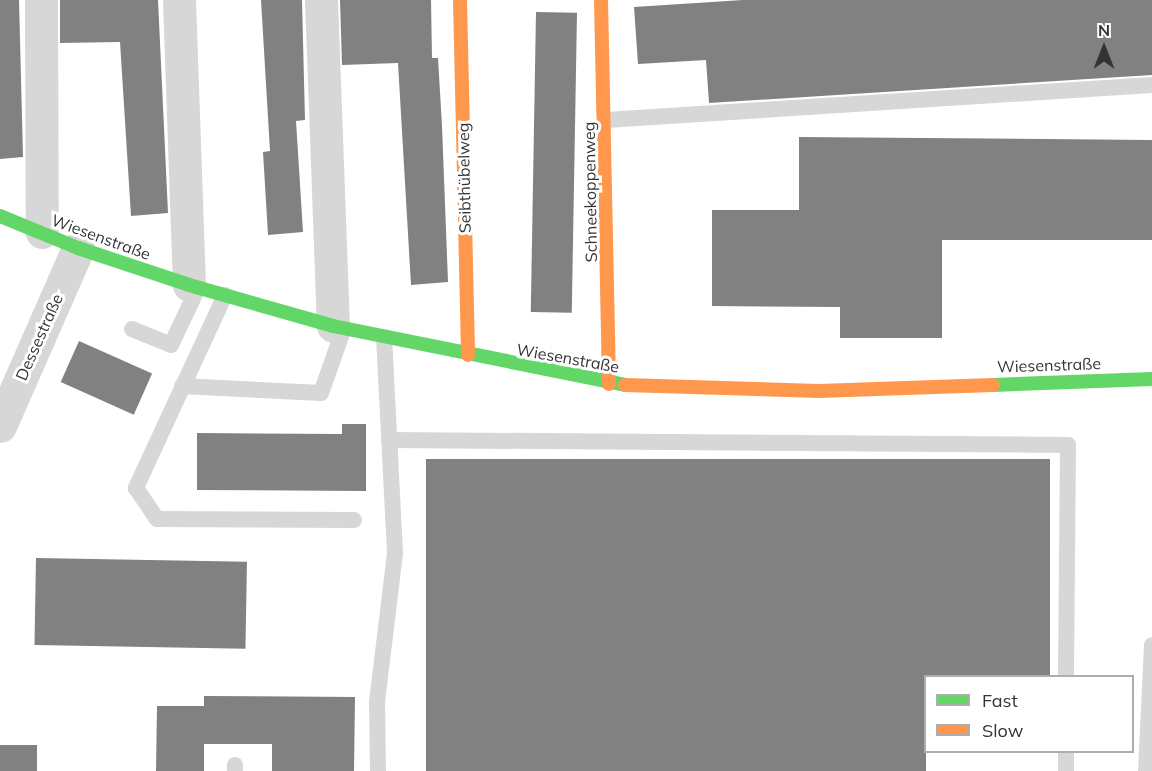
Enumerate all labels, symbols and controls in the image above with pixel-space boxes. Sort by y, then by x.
north arrow [1074,18,1134,78]
text: N [1098,20,1110,40]
street label: Schneekoppenweg [579,122,601,262]
street label: Seibthübelweg [453,123,475,233]
street label: Wiesenstraße [49,210,153,264]
street label: Dessestraße [11,291,67,383]
street label: Wiesenstraße [515,340,621,376]
street label: Wiesenstraße [997,354,1101,376]
legend [924,675,1134,753]
text: Fast [982,689,1018,712]
text: Slow [982,719,1023,742]

